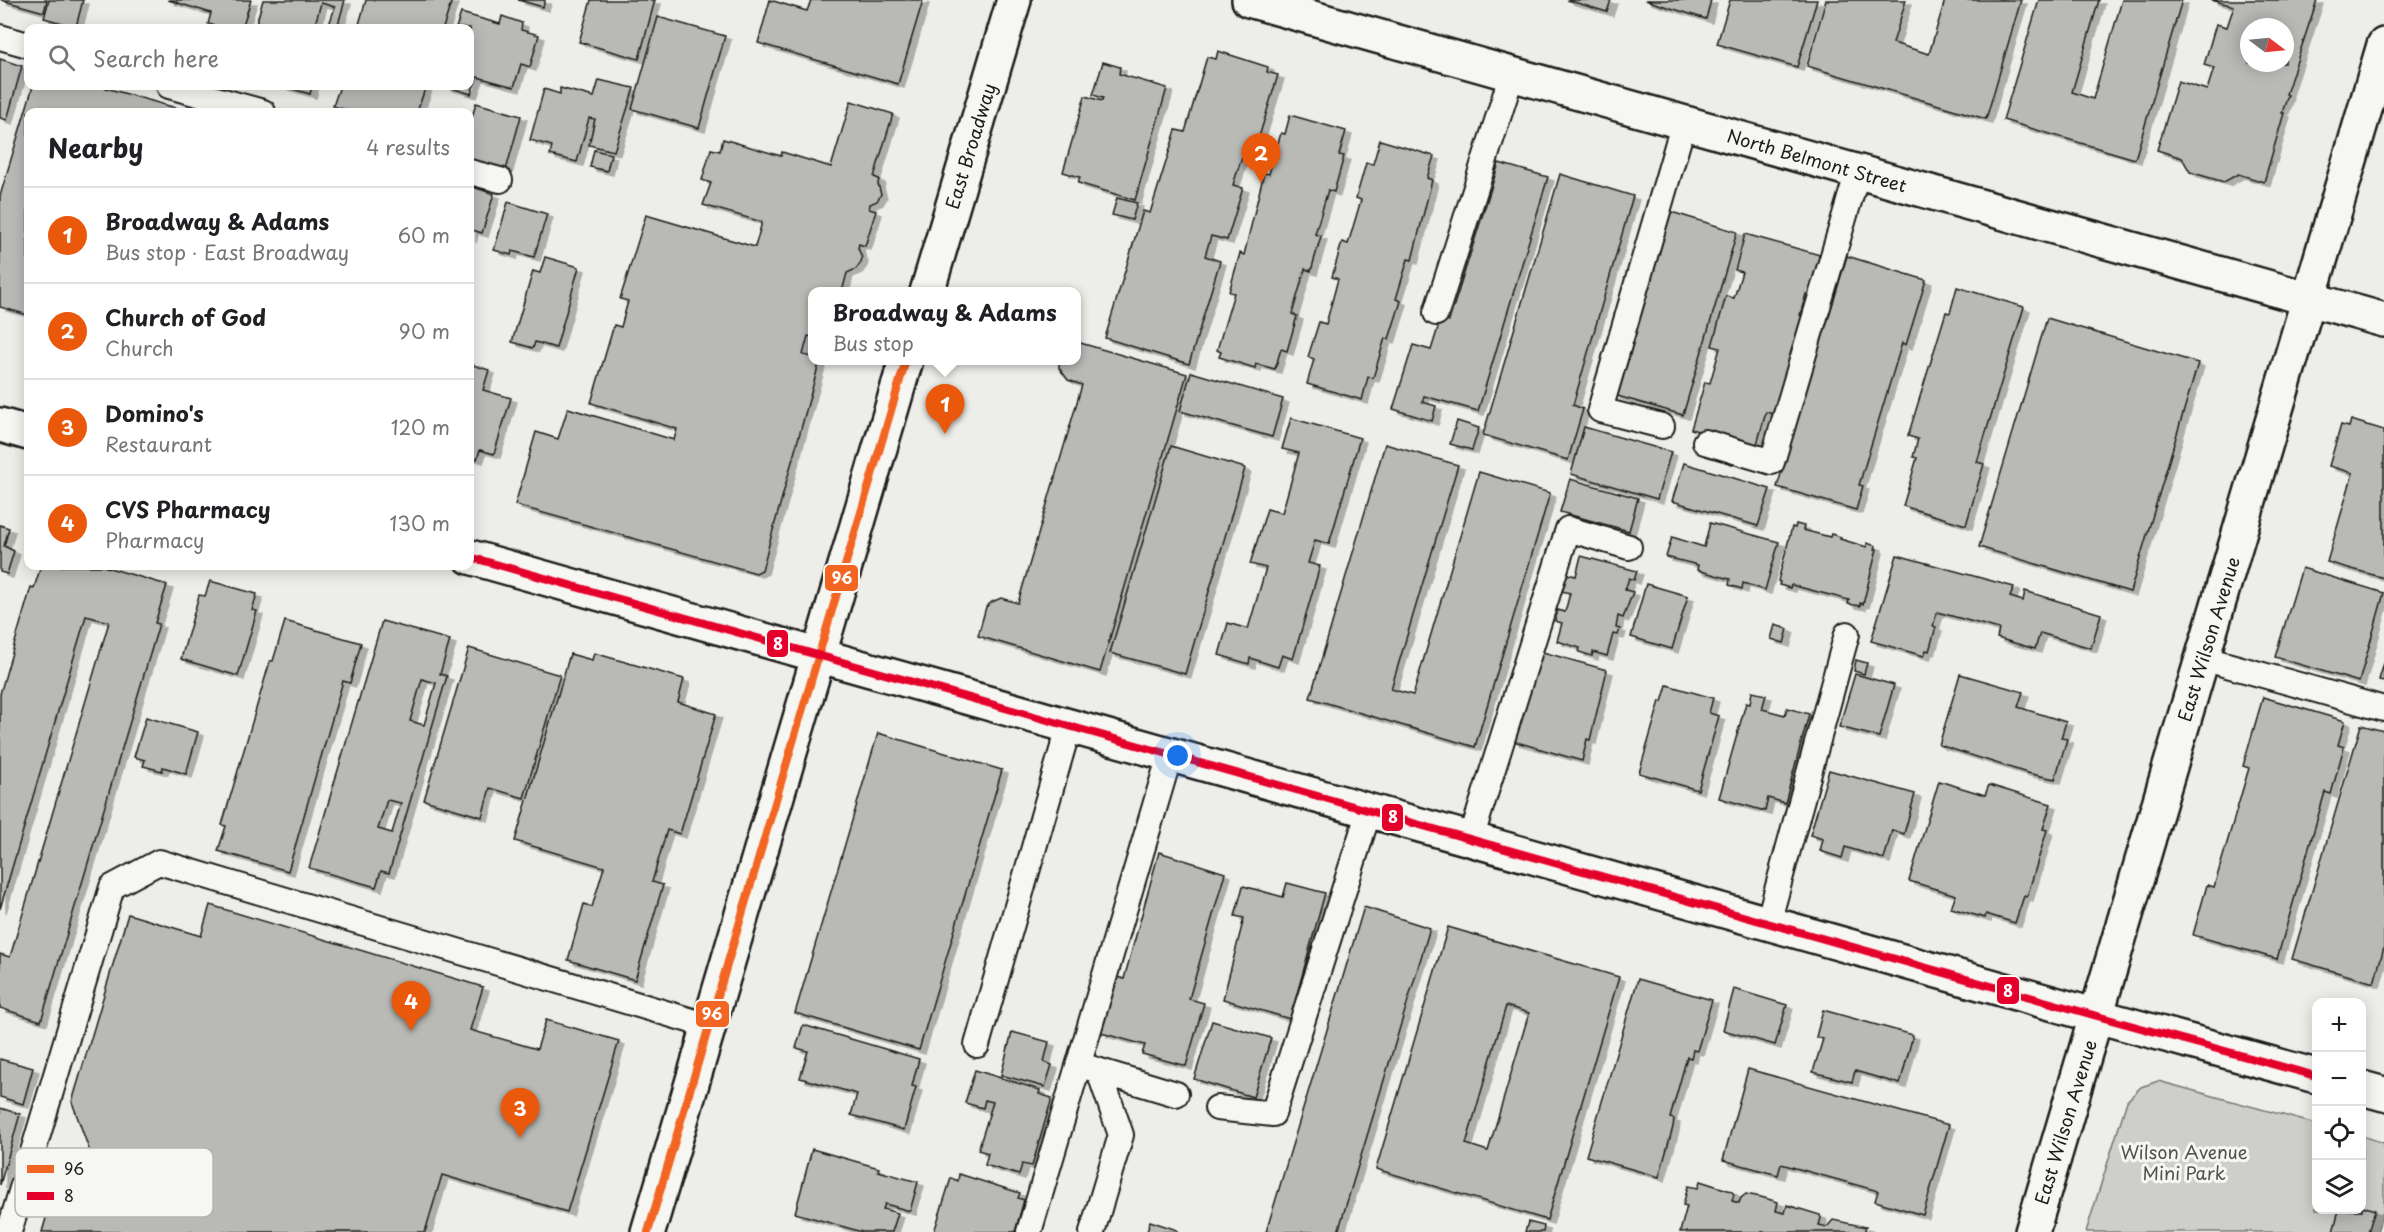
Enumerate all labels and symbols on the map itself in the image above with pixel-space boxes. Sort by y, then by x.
north arrow [2240,18,2294,72]
street label: East Broadway [938,80,1002,212]
street label: North Belmont Street [1724,121,1910,199]
pin: 2 [1242,134,1280,183]
pin: 1 [926,384,964,434]
street label: East Wilson Avenue [2170,553,2246,725]
line badge: 96 [824,564,859,592]
text: 96 [832,565,852,589]
line badge: 8 [766,629,789,658]
text: 8 [773,631,783,655]
your location [1163,741,1192,770]
line badge: 8 [1381,803,1404,832]
text: 8 [1388,804,1398,828]
line badge: 8 [1996,976,2020,1005]
text: 8 [2003,978,2013,1002]
pin: 4 [392,982,430,1031]
line badge: 96 [695,1000,730,1028]
text: 96 [702,1001,722,1025]
street label: East Wilson Avenue [2027,1036,2103,1208]
pin: 3 [500,1088,540,1138]
park label: Wilson Avenue Mini Park [2120,1138,2248,1186]
legend [15,1148,213,1217]
text: 96 [64,1156,84,1180]
text: 8 [64,1183,74,1207]

